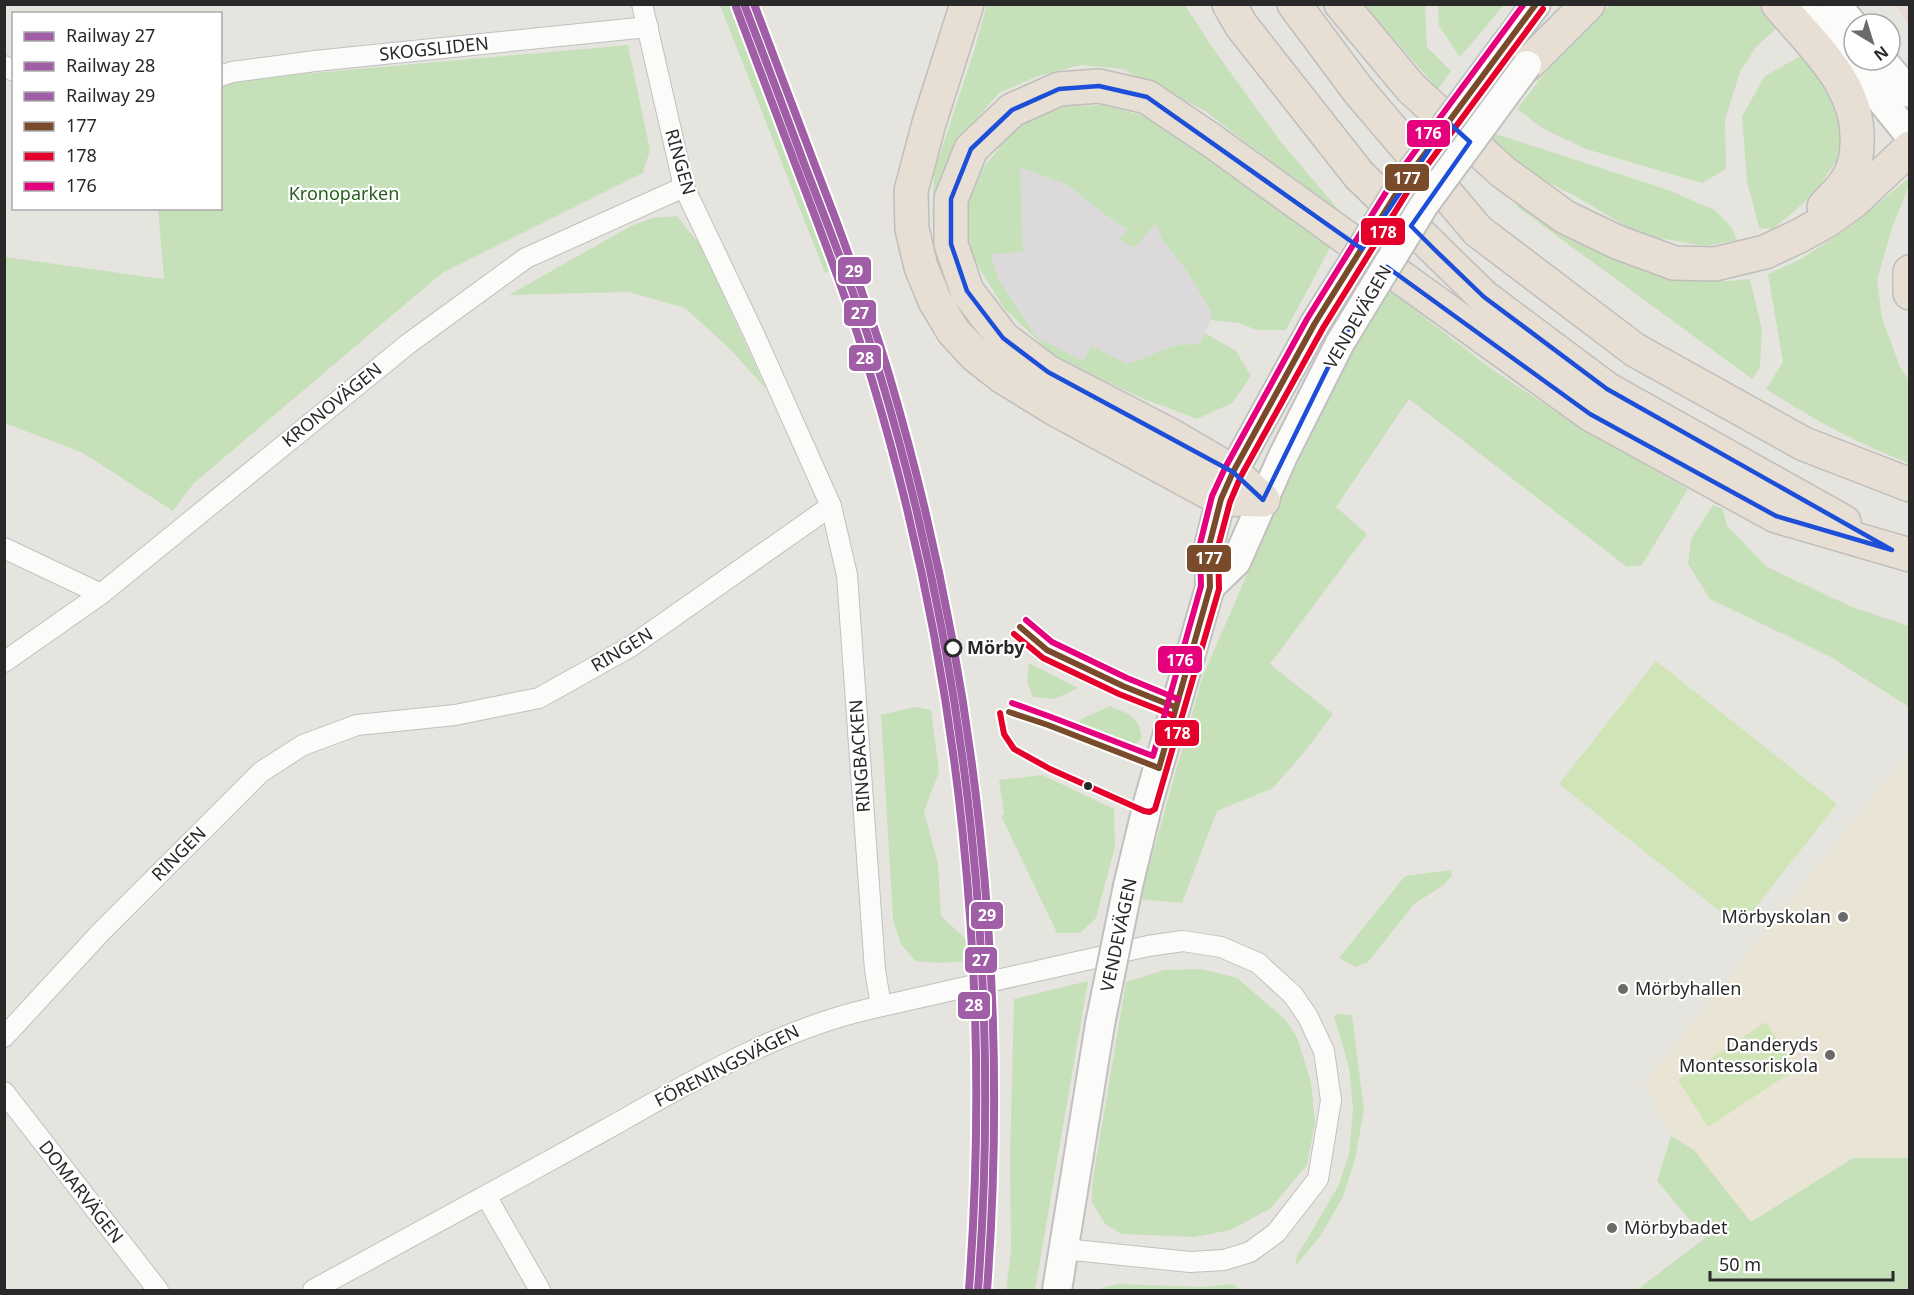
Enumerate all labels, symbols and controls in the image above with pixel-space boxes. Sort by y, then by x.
legend [12,12,222,210]
north arrow [1842,12,1902,72]
text: Railway 27 [66,23,155,47]
street label: SKOGSLIDEN [378,30,490,66]
text: N [1869,41,1893,66]
text: Railway 28 [66,53,155,77]
text: Railway 29 [66,83,155,107]
text: 177 [66,113,97,137]
line badge: 176 [1406,119,1451,148]
text: 176 [1414,122,1442,144]
street label: RINGEN [660,126,702,198]
text: 178 [66,143,97,167]
line badge: 177 [1384,163,1430,192]
text: 177 [1393,167,1421,189]
text: 176 [66,173,97,197]
park label: Kronoparken [289,181,399,205]
line badge: 178 [1360,217,1406,246]
text: 178 [1369,221,1397,243]
line badge: 29 [837,256,872,285]
text: 29 [845,260,863,282]
street label: VENDEVÄGEN [1318,260,1396,373]
line badge: 27 [843,299,877,327]
text: 27 [851,302,869,324]
line badge: 28 [848,344,882,372]
text: 28 [856,347,874,369]
street label: KRONOVÄGEN [276,357,386,452]
line badge: 177 [1186,544,1232,573]
text: 177 [1195,547,1223,569]
street label: RINGEN [586,621,657,677]
place label: Mörby [967,635,1025,659]
marker: Mörby [944,639,962,657]
line badge: 176 [1157,645,1203,674]
text: 176 [1166,649,1194,671]
street label: RINGBACKEN [843,699,875,813]
line badge: 178 [1154,719,1200,747]
text: 178 [1163,722,1191,744]
unlabelled marker [1082,780,1094,792]
street label: RINGEN [146,821,211,886]
street label: VENDEVÄGEN [1094,876,1142,994]
line badge: 29 [970,901,1004,930]
text: 29 [978,904,996,926]
place label: Mörbyskolan [1721,904,1831,928]
marker: Mörbyskolan [1836,910,1850,924]
line badge: 27 [964,946,998,974]
text: 27 [972,949,990,971]
place label: Mörbyhallen [1635,976,1741,1000]
marker: Mörbyhallen [1616,982,1630,996]
line badge: 28 [957,991,991,1020]
text: 28 [965,994,983,1016]
street label: FÖRENINGSVÄGEN [650,1018,803,1112]
place label: Danderyds Montessoriskola [1679,1032,1818,1077]
marker: Danderyds Montessoriskola [1823,1048,1837,1062]
street label: DOMARVÄGEN [34,1135,129,1248]
place label: Mörbybadet [1624,1215,1728,1239]
marker: Mörbybadet [1605,1221,1619,1235]
scale bar [1710,1244,1893,1282]
text: 50 m [1719,1252,1761,1276]

